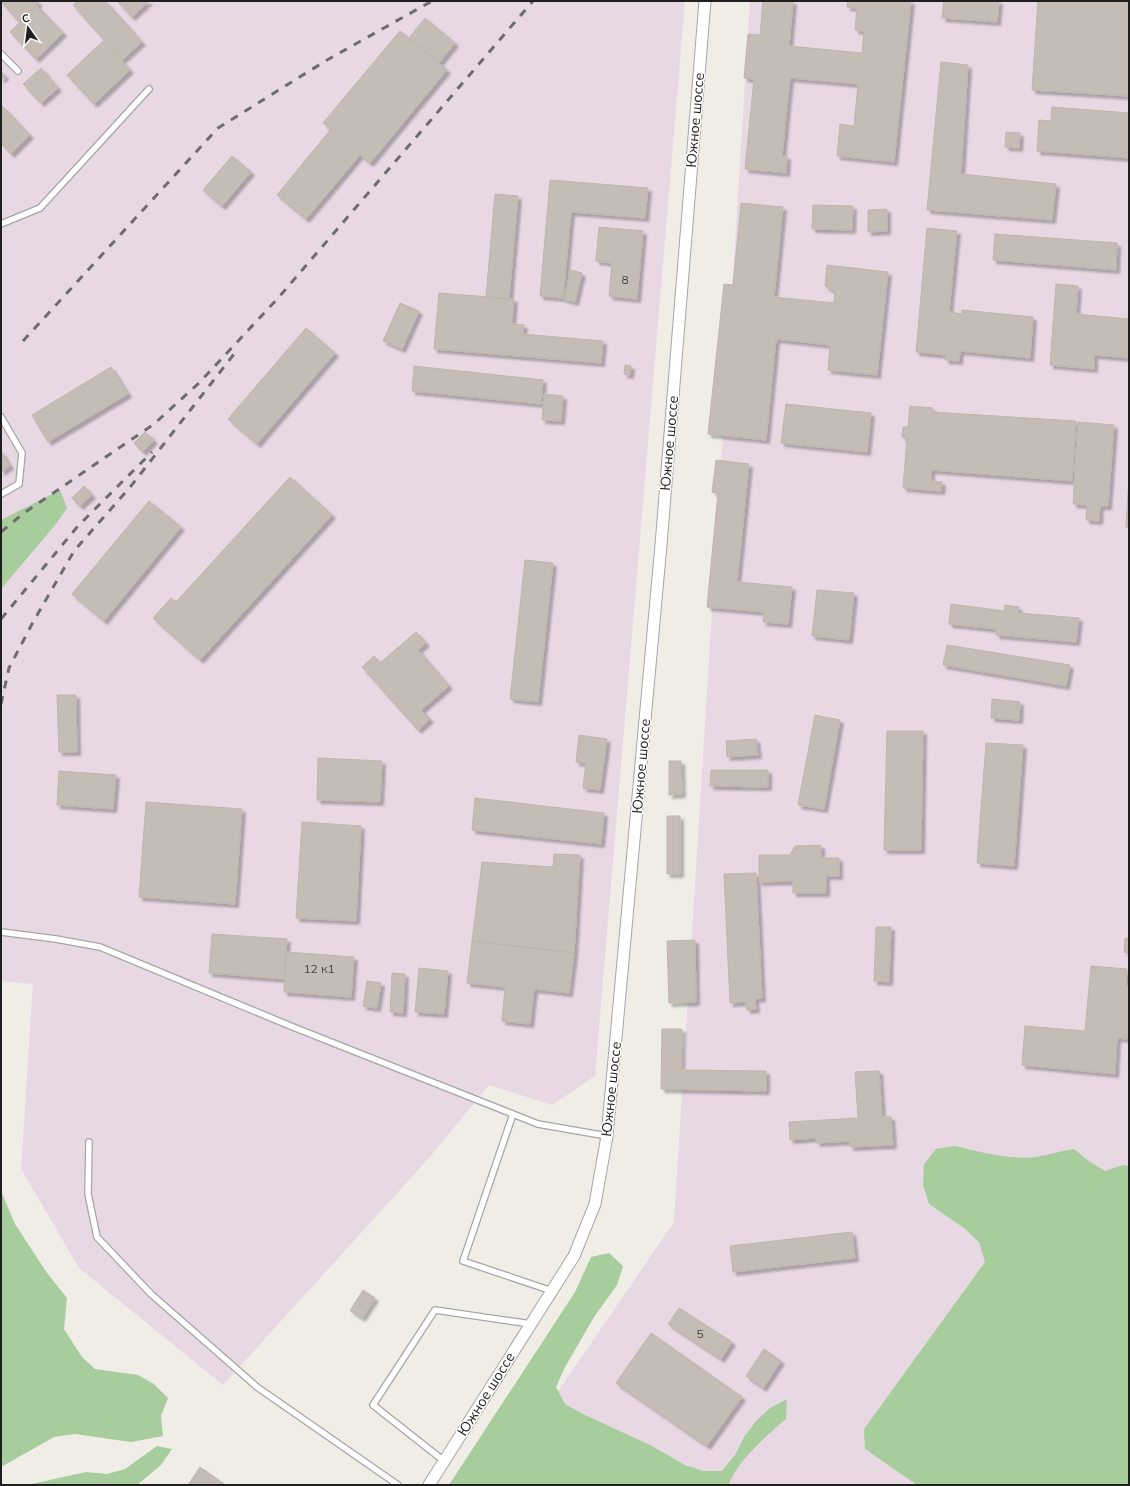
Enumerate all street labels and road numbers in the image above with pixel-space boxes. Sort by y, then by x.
street label: Южное шоссе [682,72,708,168]
street label: Южное шоссе [656,395,682,491]
street label: Южное шоссе [628,718,654,814]
street label: Южное шоссе [597,1040,625,1137]
street label: Южное шоссе [453,1349,519,1439]

